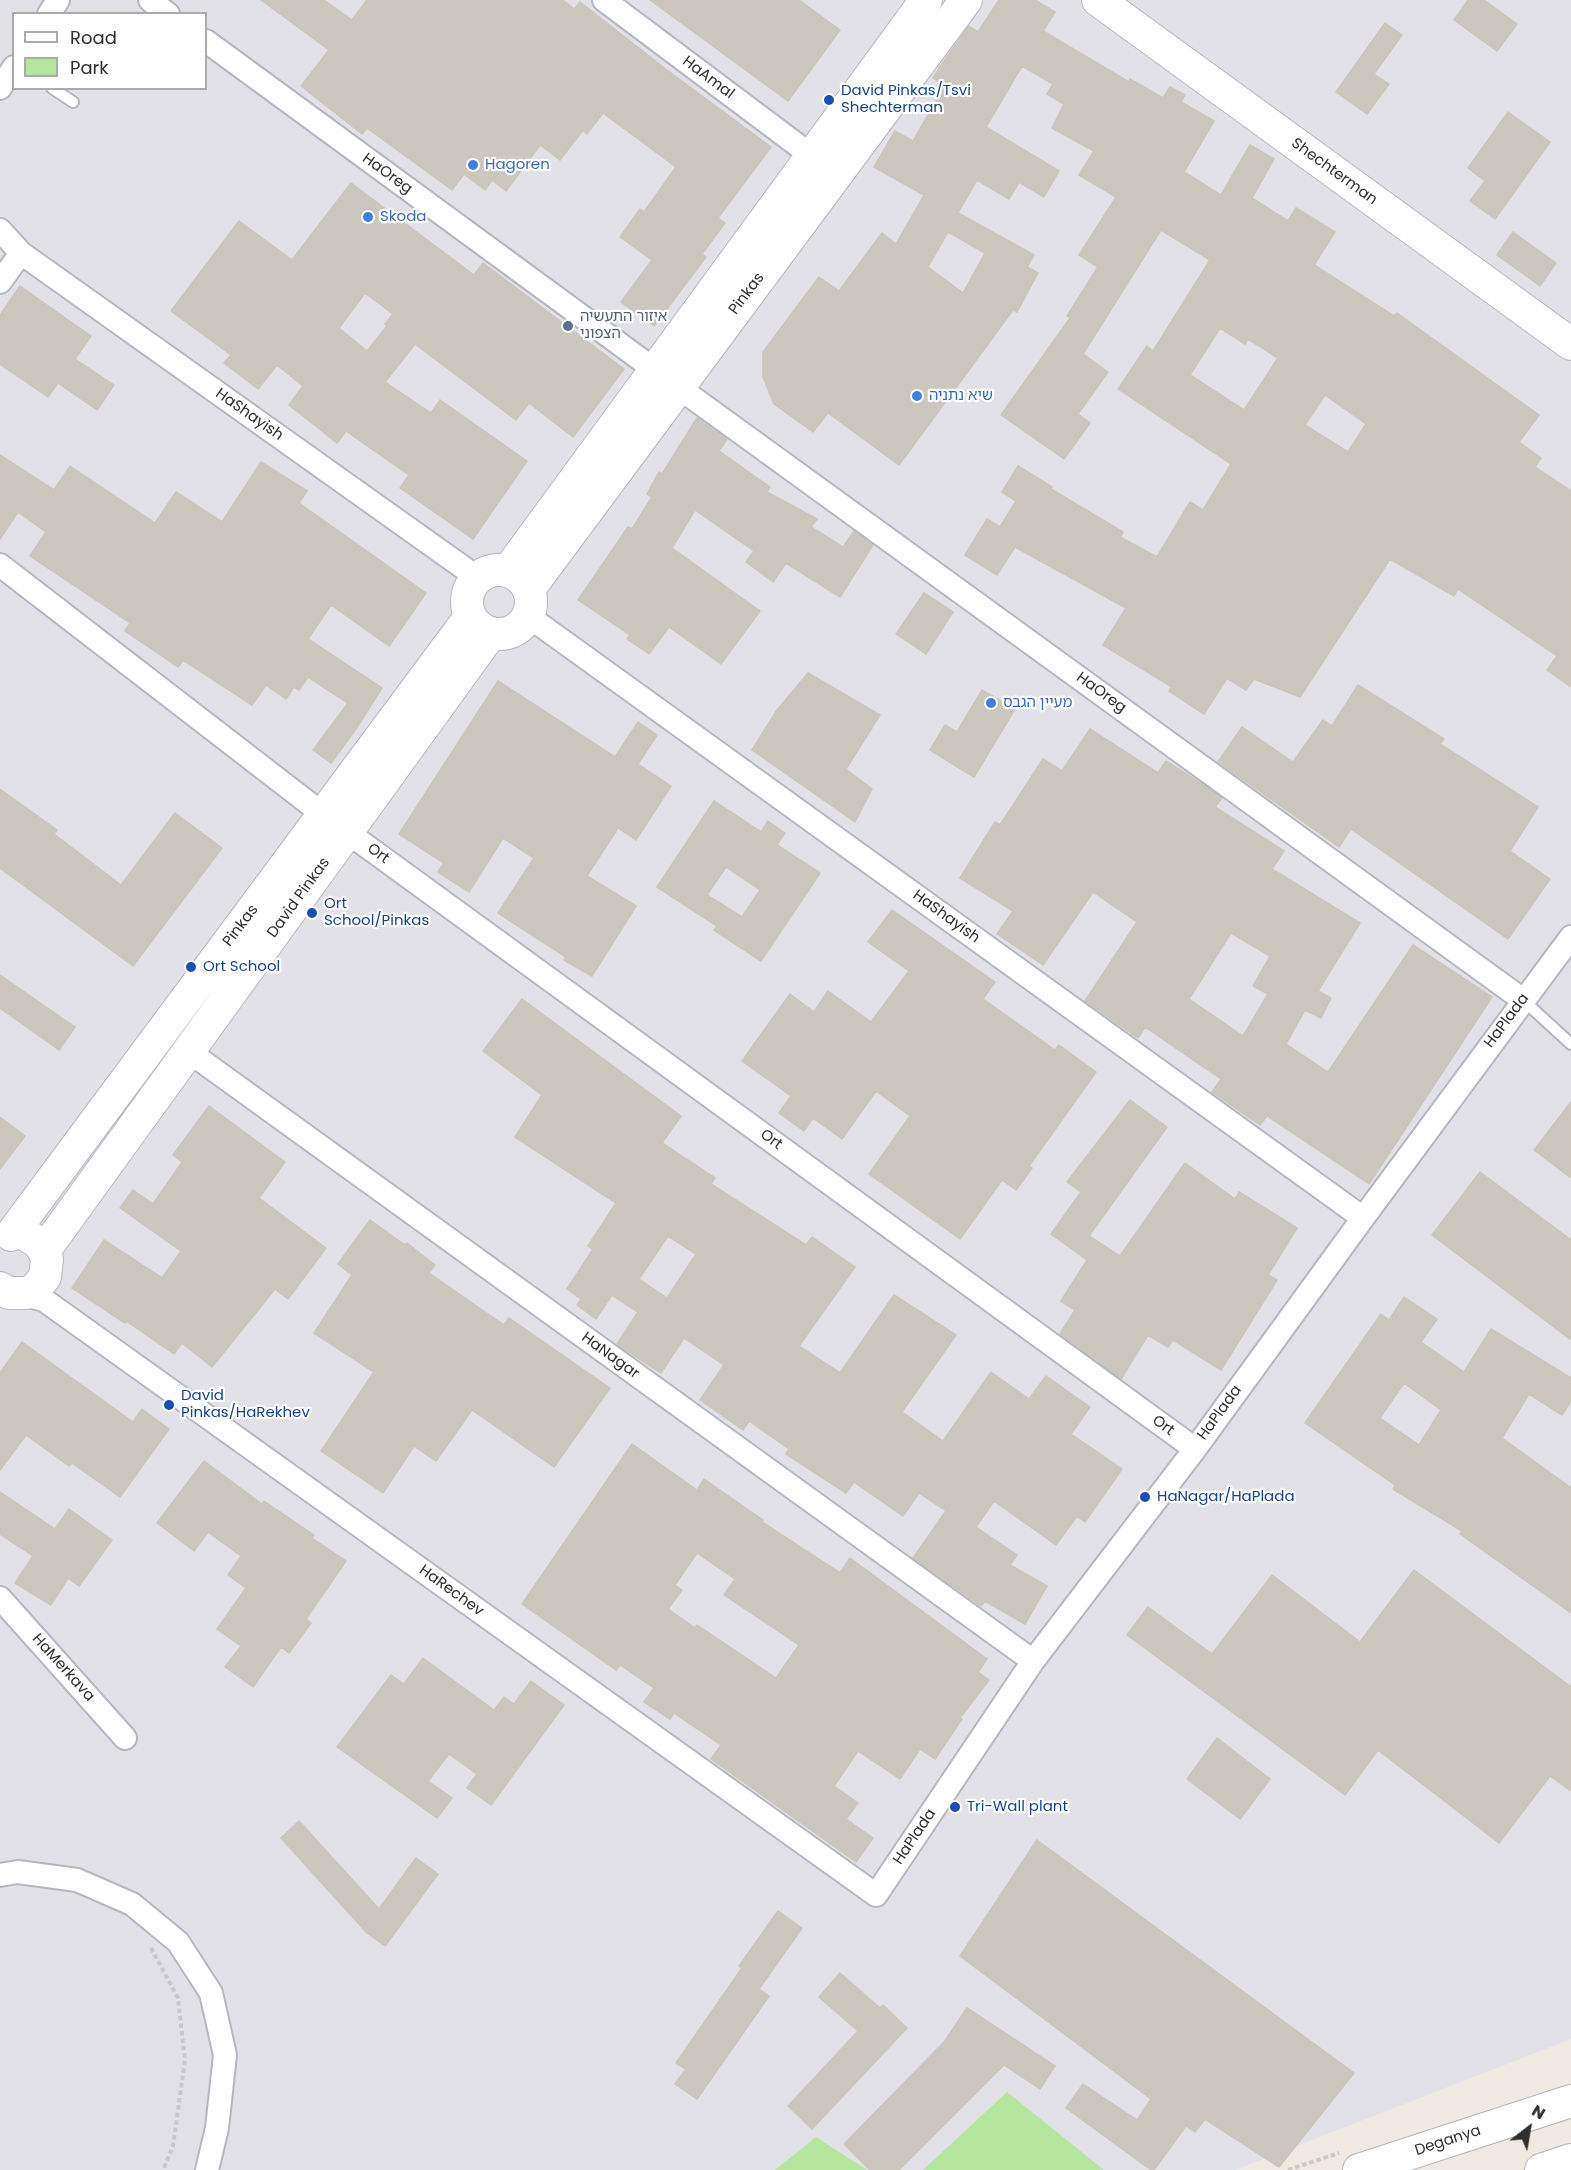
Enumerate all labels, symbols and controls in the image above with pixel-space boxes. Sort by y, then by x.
legend [12,12,207,90]
text: Road [70,25,117,50]
street label: HaAmal [679,53,737,103]
text: Park [70,55,109,80]
place label: David Pinkas/Tsvi Shechterman [841,82,971,117]
marker: David Pinkas/Tsvi Shechterman [822,93,836,107]
street label: Shechterman [1287,135,1381,209]
street label: HaOreg [359,150,415,198]
place label: Hagoren [485,156,550,174]
marker: Hagoren [466,158,480,172]
place label: Skoda [380,208,426,226]
marker: Skoda [361,210,375,224]
street label: Pinkas [725,270,769,318]
place label: איזור התעשיה הצפוני [580,308,667,343]
marker: איזור התעשיה הצפוני [561,319,575,333]
street label: HaShayish [212,385,286,445]
place label: שיא נתניה [929,387,993,405]
marker: שיא נתניה [910,389,924,403]
street label: HaOreg [1073,669,1129,717]
place label: מעיין הגבס [1003,694,1072,712]
marker: מעיין הגבס [984,696,998,710]
street label: Ort [363,840,393,868]
street label: David Pinkas [264,854,334,942]
street label: HaShayish [909,887,983,947]
place label: Ort School/Pinkas [324,895,429,930]
street label: Pinkas [219,902,263,950]
marker: Ort School/Pinkas [305,906,319,920]
place label: Ort School [203,958,280,976]
marker: Ort School [184,960,198,974]
street label: HaPlada [1481,990,1533,1052]
street label: Ort [756,1126,786,1154]
street label: HaNagar [578,1329,642,1383]
street label: HaPlada [1194,1382,1246,1444]
place label: David Pinkas/HaRekhev [181,1387,310,1422]
marker: David Pinkas/HaRekhev [162,1398,176,1412]
street label: Ort [1148,1412,1178,1440]
place label: HaNagar/HaPlada [1157,1488,1295,1506]
marker: HaNagar/HaPlada [1138,1490,1152,1504]
street label: HaRechev [415,1562,487,1620]
street label: HaMerkava [28,1630,98,1706]
place label: Tri-Wall plant [967,1798,1068,1816]
marker: Tri-Wall plant [948,1800,962,1814]
street label: HaPlada [890,1806,940,1868]
north arrow [1499,2098,1559,2158]
text: N [1527,2099,1550,2125]
street label: Deganya [1413,2122,1483,2160]

